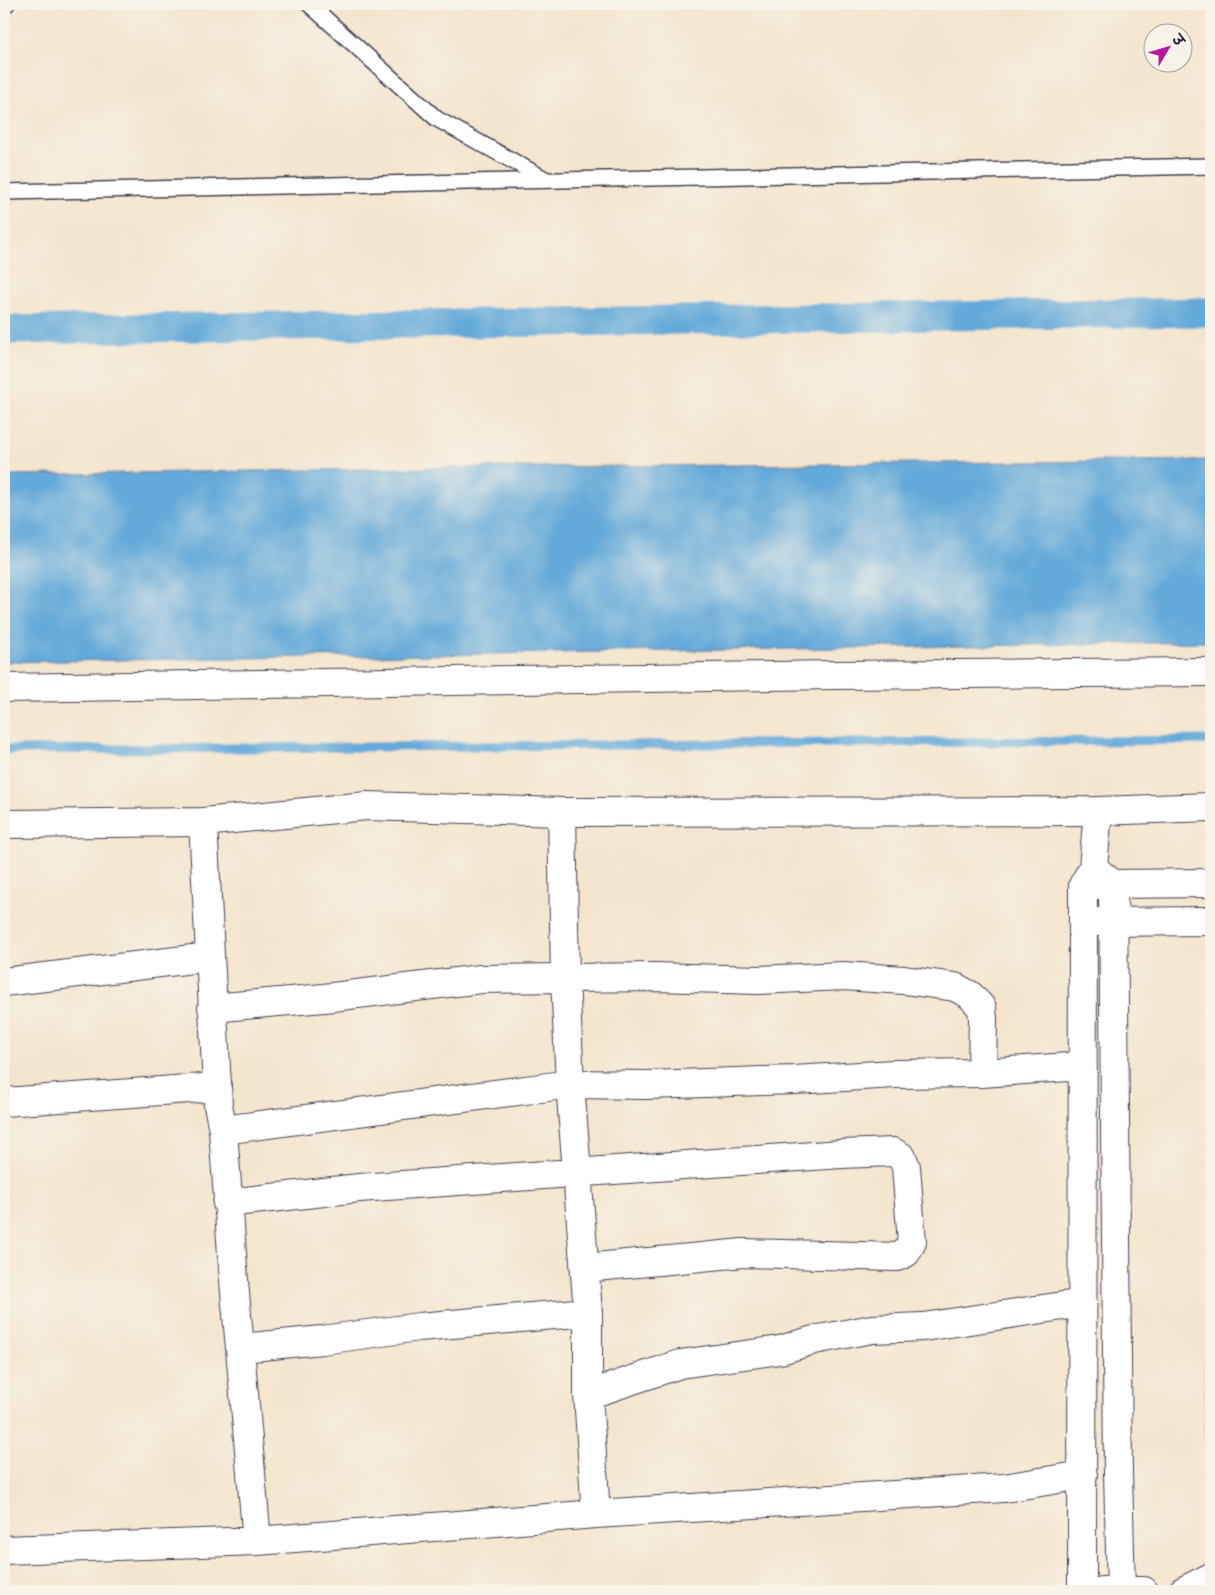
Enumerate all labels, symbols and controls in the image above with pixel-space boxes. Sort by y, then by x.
north arrow [1142,22,1192,72]
text: उ [1165,29,1189,52]

